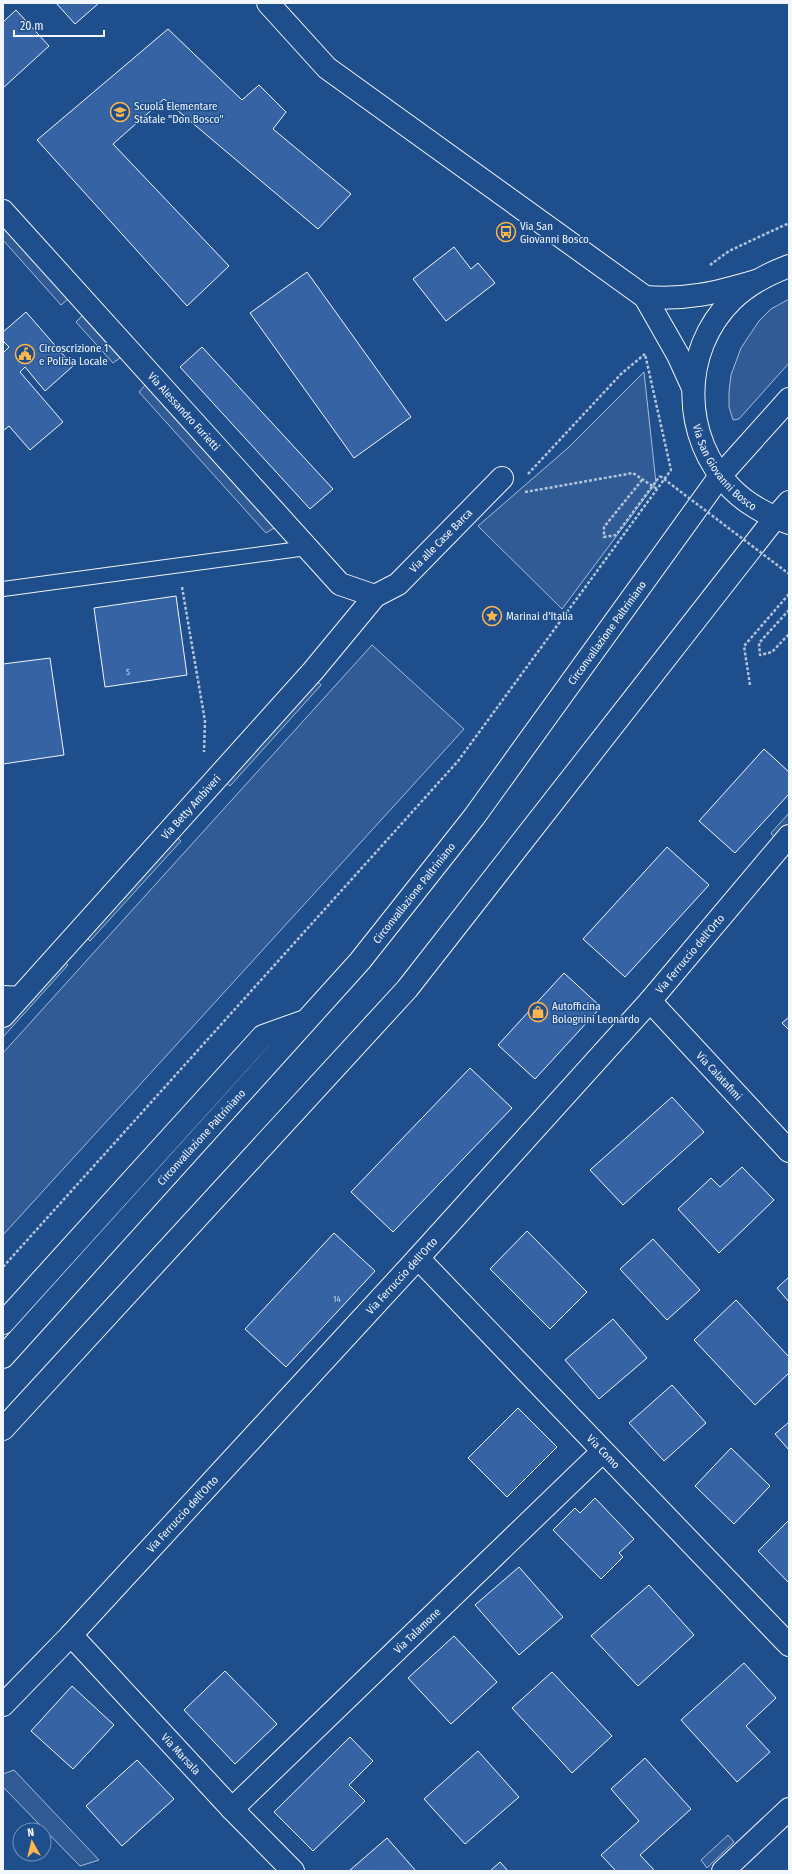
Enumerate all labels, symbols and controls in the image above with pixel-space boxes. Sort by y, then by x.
scale bar [14,12,104,38]
text: 20 m [20,19,44,33]
place label: Scuola Elementare Statale "Don Bosco" [134,100,224,126]
school or university icon: Scuola Elementare Statale "Don Bosco" [109,101,131,123]
place label: Via San Giovanni Bosco [520,220,589,246]
bus stop icon: Via San Giovanni Bosco [495,221,517,243]
place label: Circoscrizione 1 e Polizia Locale [39,342,108,368]
public building icon: Circoscrizione 1 e Polizia Locale [14,343,36,365]
street label: Via Alessandro Furietti [145,370,222,454]
street label: Via San Giovanni Bosco [690,423,759,513]
street label: Via alle Case Barca [407,506,475,575]
street label: Circonvallazione Paltriniano [565,578,649,688]
place icon: Marinai d'Italia [481,605,503,627]
place label: Marinai d'Italia [506,610,573,623]
house number: 5 [126,667,130,677]
street label: Via Betty Ambiveri [159,772,224,842]
street label: Circonvallazione Paltriniano [370,840,458,946]
street label: Via Ferruccio dell'Orto [653,912,727,996]
place label: Autofficina Bolognini Leonardo [552,1000,640,1026]
shop icon: Autofficina Bolognini Leonardo [527,1001,549,1023]
street label: Via Calatafimi [693,1049,745,1103]
street label: Circonvallazione Paltriniano [155,1087,248,1188]
street label: Via Ferruccio dell'Orto [364,1235,441,1317]
house number: 14 [333,1294,342,1304]
street label: Via Como [584,1432,622,1472]
street label: Via Ferruccio dell'Orto [144,1473,221,1555]
street label: Via Talamone [391,1605,443,1656]
street label: Via Marsala [158,1731,203,1778]
north arrow [12,1822,52,1862]
text: N [27,1826,35,1839]

